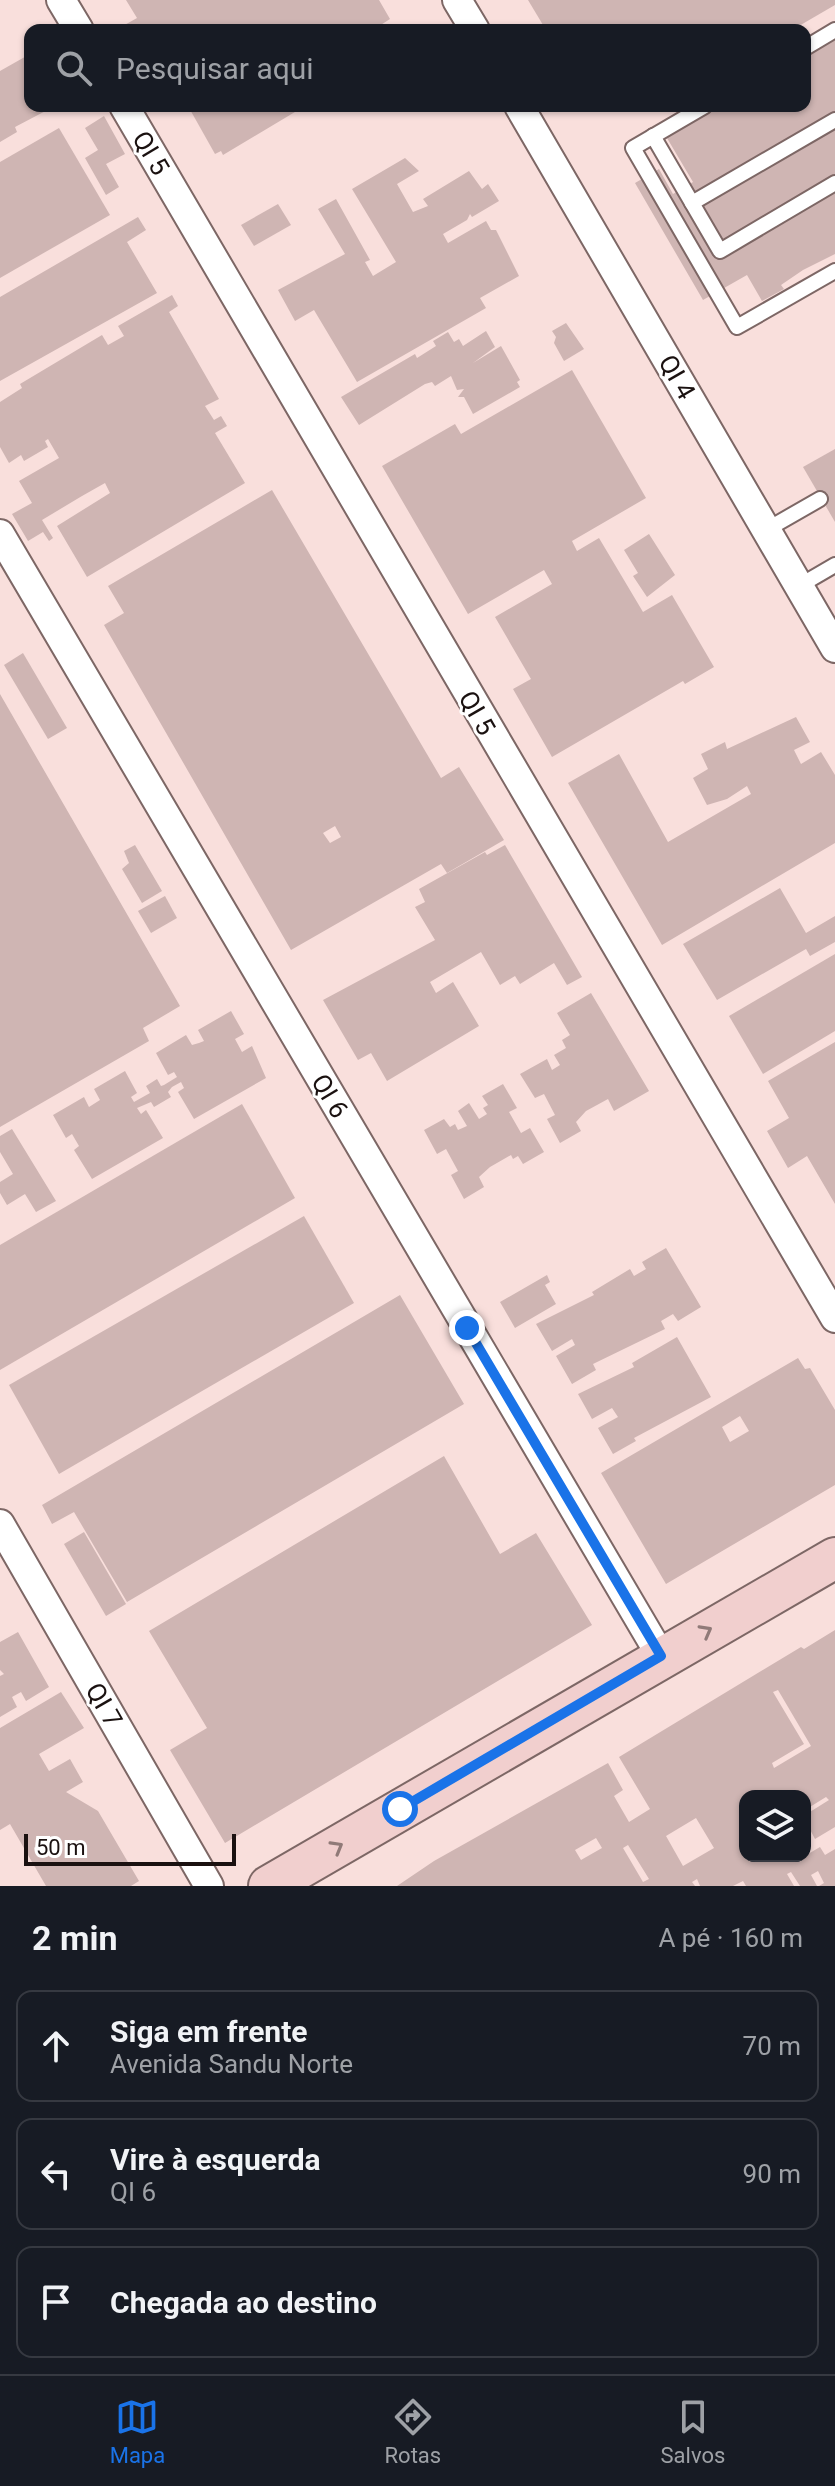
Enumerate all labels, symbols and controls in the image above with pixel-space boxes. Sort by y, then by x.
search box [24,24,811,112]
icon: search [52,46,96,90]
text: Pesquisar aqui [116,51,314,86]
street label: QI 5 [126,126,176,180]
street label: QI 4 [653,350,702,405]
street label: QI 5 [453,686,501,740]
street label: QI 6 [305,1069,355,1123]
route end [449,1310,485,1346]
one-way arrow [698,1625,712,1641]
street label: QI 7 [80,1678,128,1732]
map controls [739,1790,811,1862]
button: layers [739,1790,811,1862]
route start [382,1791,418,1827]
scale bar [24,1830,236,1866]
text: 50 m [36,1835,85,1860]
one-way arrow [328,1841,343,1856]
text: 2 min [32,1918,117,1958]
text: A pé · 160 m [658,1923,803,1953]
text: Siga em frente [110,2014,308,2049]
icon: ahead [34,2024,78,2068]
text: 70 m [743,2031,801,2061]
text: Avenida Sandu Norte [110,2049,353,2079]
text: Vire à esquerda [110,2142,321,2177]
icon: left [34,2152,78,2196]
text: 90 m [743,2159,801,2189]
text: QI 6 [110,2177,156,2207]
icon: arrive [34,2280,78,2324]
text: Chegada ao destino [110,2285,377,2320]
tab: Mapa [110,2395,165,2468]
tab: Rotas [385,2395,441,2468]
tab: Salvos [661,2395,725,2468]

